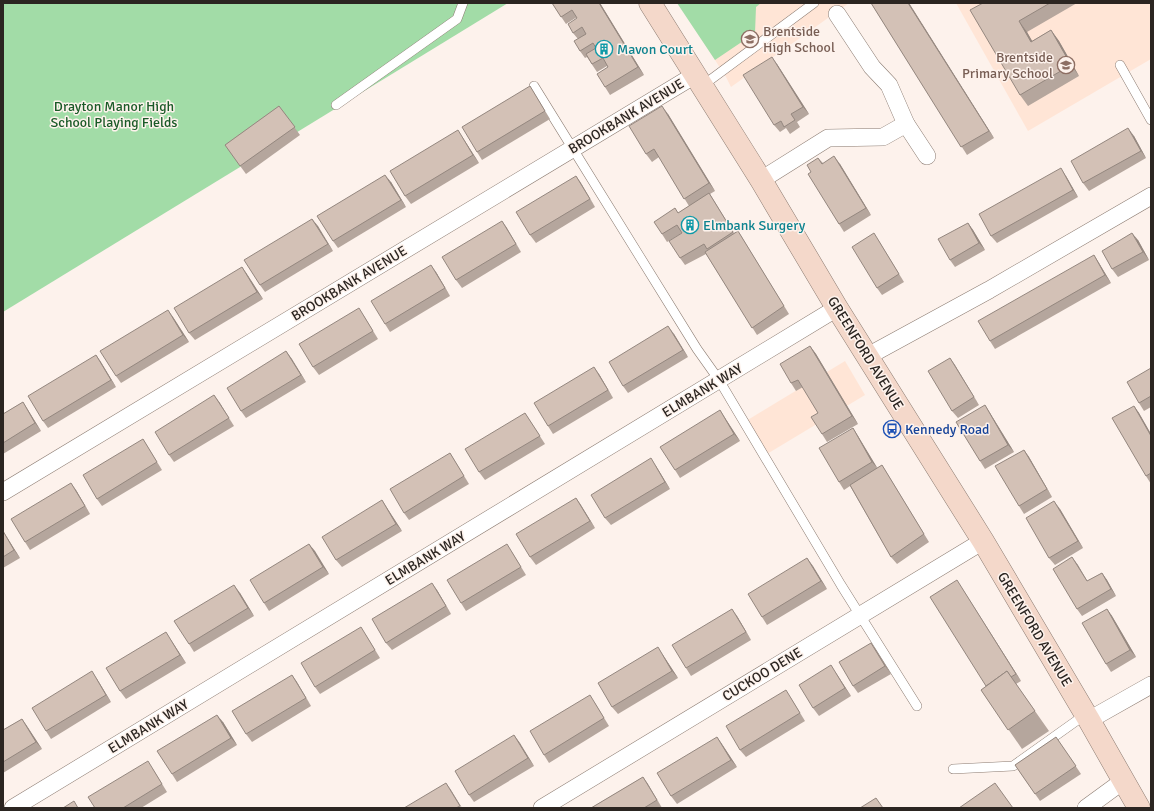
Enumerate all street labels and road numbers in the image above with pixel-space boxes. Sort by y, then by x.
street label: BROOKBANK AVENUE [565,75,687,158]
street label: BROOKBANK AVENUE [288,242,410,325]
street label: GREENFORD AVENUE [824,293,907,413]
street label: ELMBANK WAY [659,360,746,421]
street label: ELMBANK WAY [382,528,469,589]
street label: GREENFORD AVENUE [994,569,1075,690]
street label: CUCKOO DENE [719,644,805,705]
street label: ELMBANK WAY [105,696,192,757]

